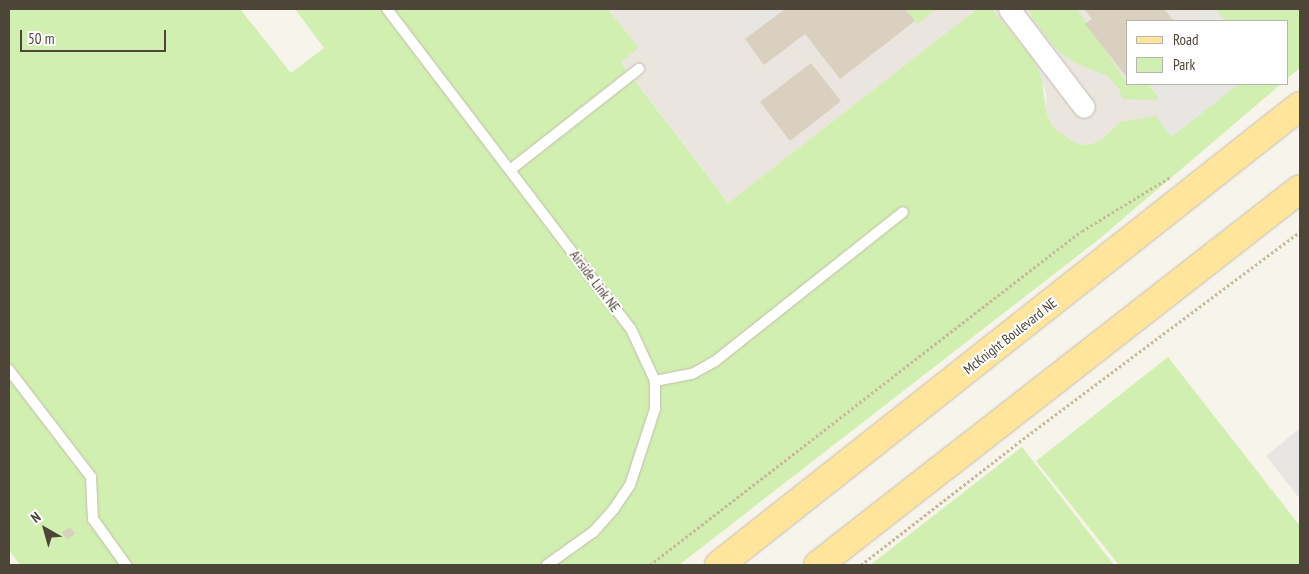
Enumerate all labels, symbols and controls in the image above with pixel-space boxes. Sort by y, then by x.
scale bar [22,20,169,52]
legend [1126,20,1289,85]
text: 50 m [28,29,54,48]
text: Road [1173,30,1199,49]
text: Park [1173,55,1195,74]
street label: Airside Link NE [566,247,624,315]
street label: McKnight Boulevard NE [960,294,1060,378]
north arrow [20,504,70,554]
text: N [27,508,44,527]

